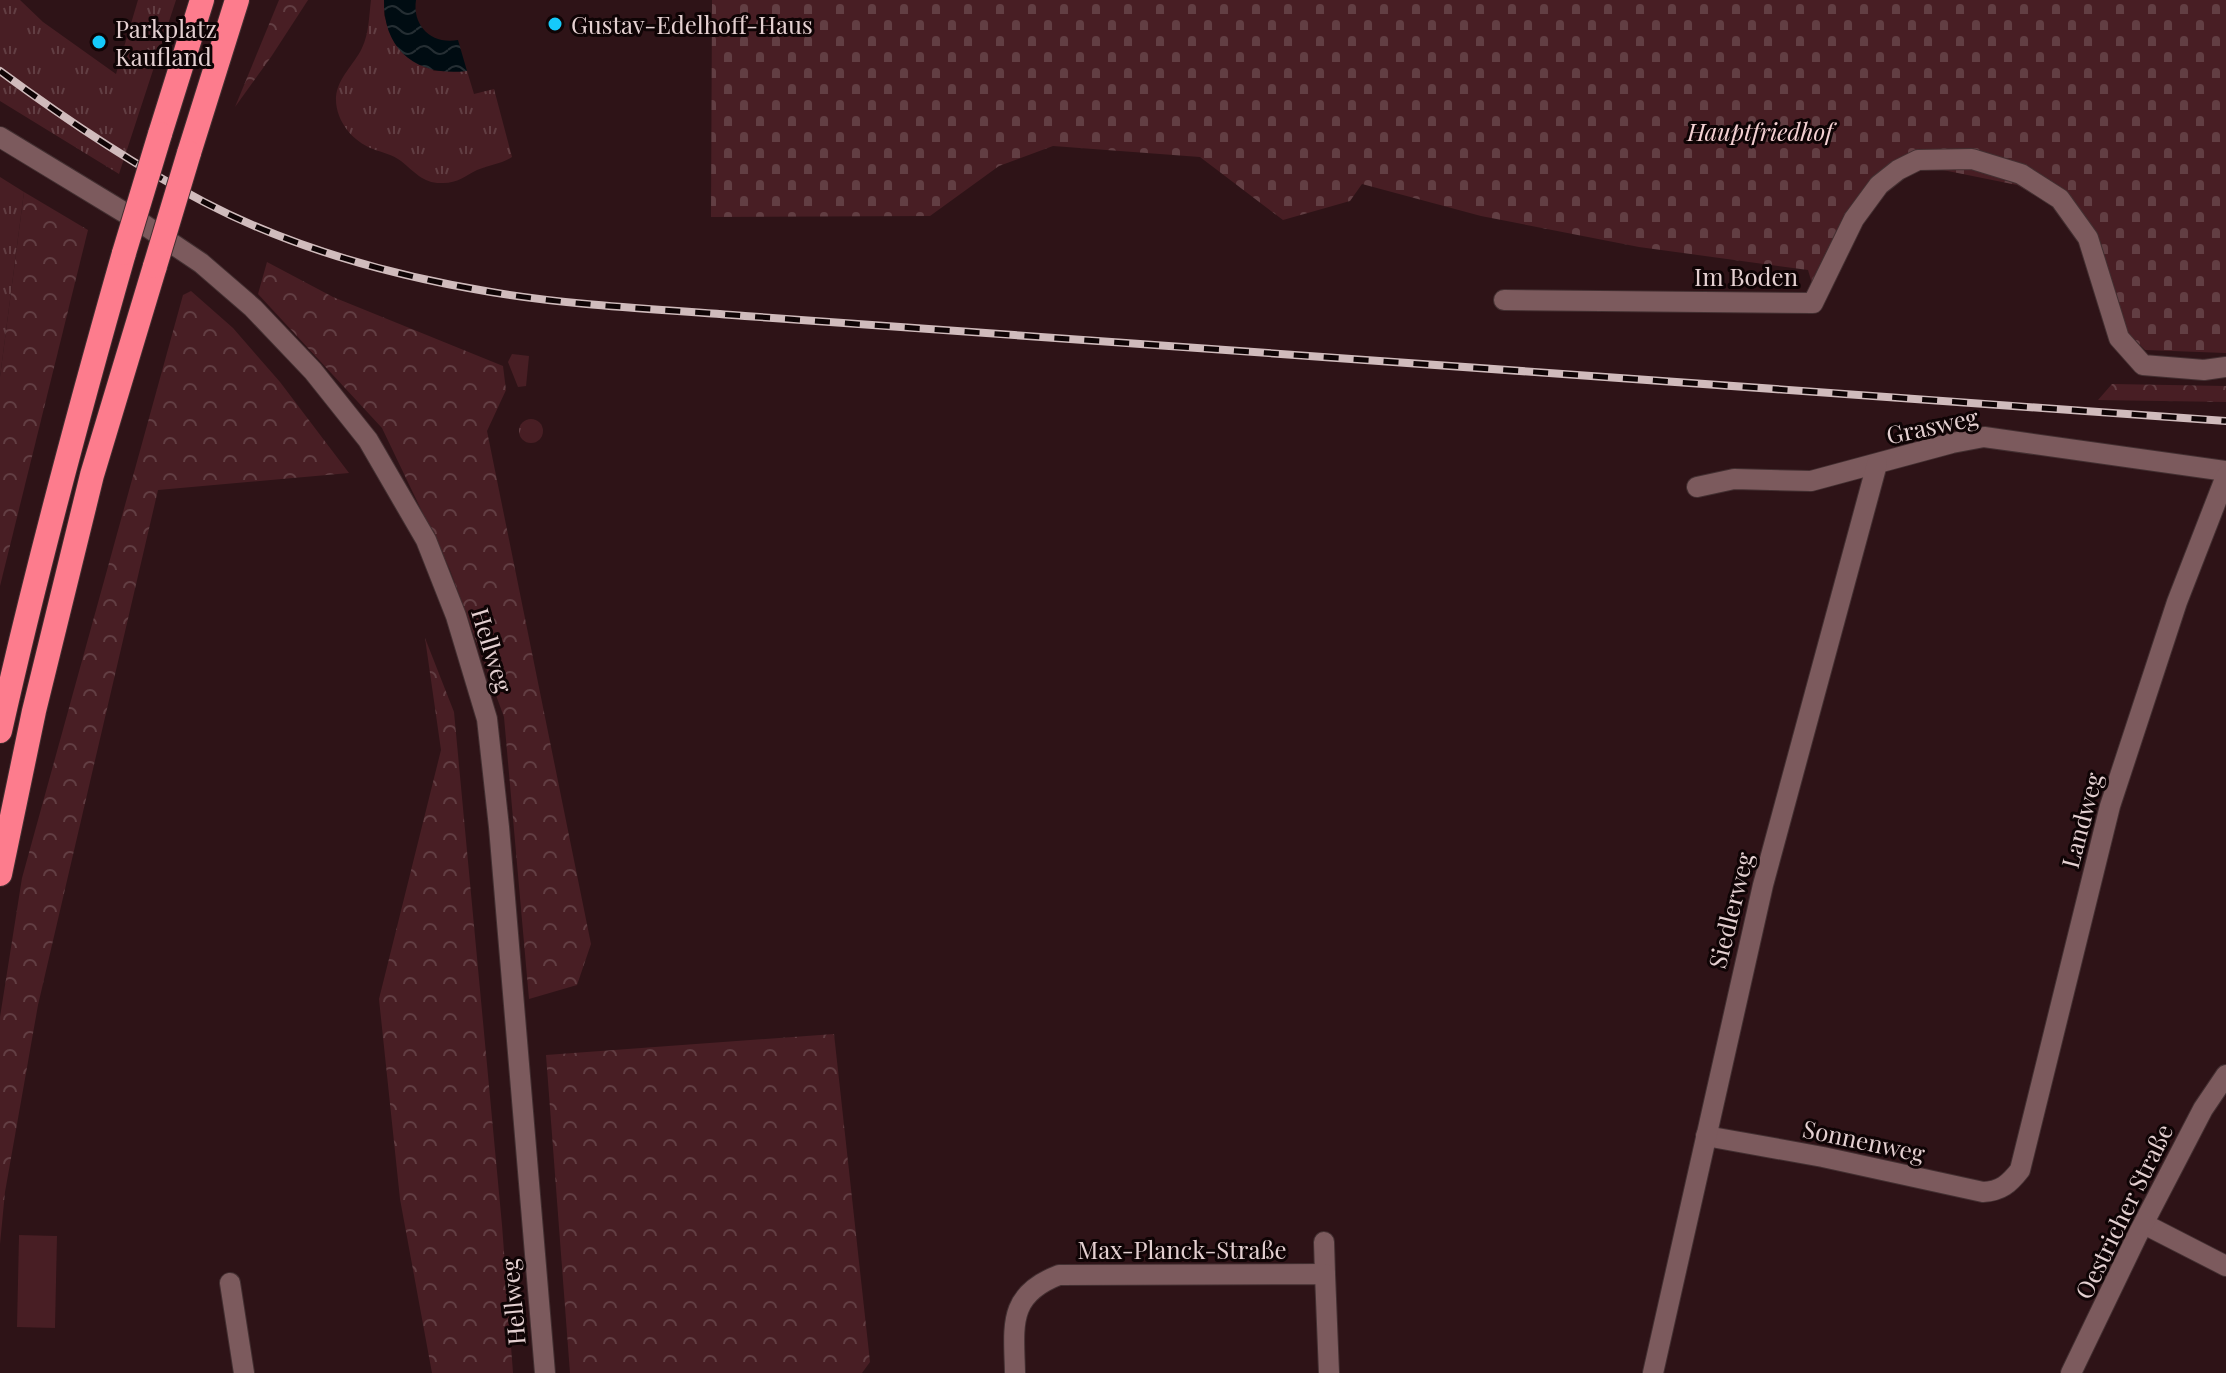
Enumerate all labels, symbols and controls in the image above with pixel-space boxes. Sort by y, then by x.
place label: Gustav-Edelhoff-Haus [571,8,813,40]
place label: Parkplatz Kaufland [115,12,217,72]
marker: Gustav-Edelhoff-Haus [546,15,564,33]
marker: Parkplatz Kaufland [90,33,108,51]
park label: Hauptfriedhof [1686,115,1837,147]
street label: Im Boden [1694,260,1798,292]
street label: Grasweg [1883,400,1981,450]
street label: Hellweg [465,604,521,696]
street label: Landweg [2053,768,2109,871]
street label: Siedlerweg [1700,848,1760,971]
street label: Sonnenweg [1800,1111,1928,1169]
street label: Oestricher Straße [2067,1118,2179,1304]
street label: Max-Planck-Straße [1077,1233,1287,1265]
street label: Hellweg [492,1257,532,1347]

